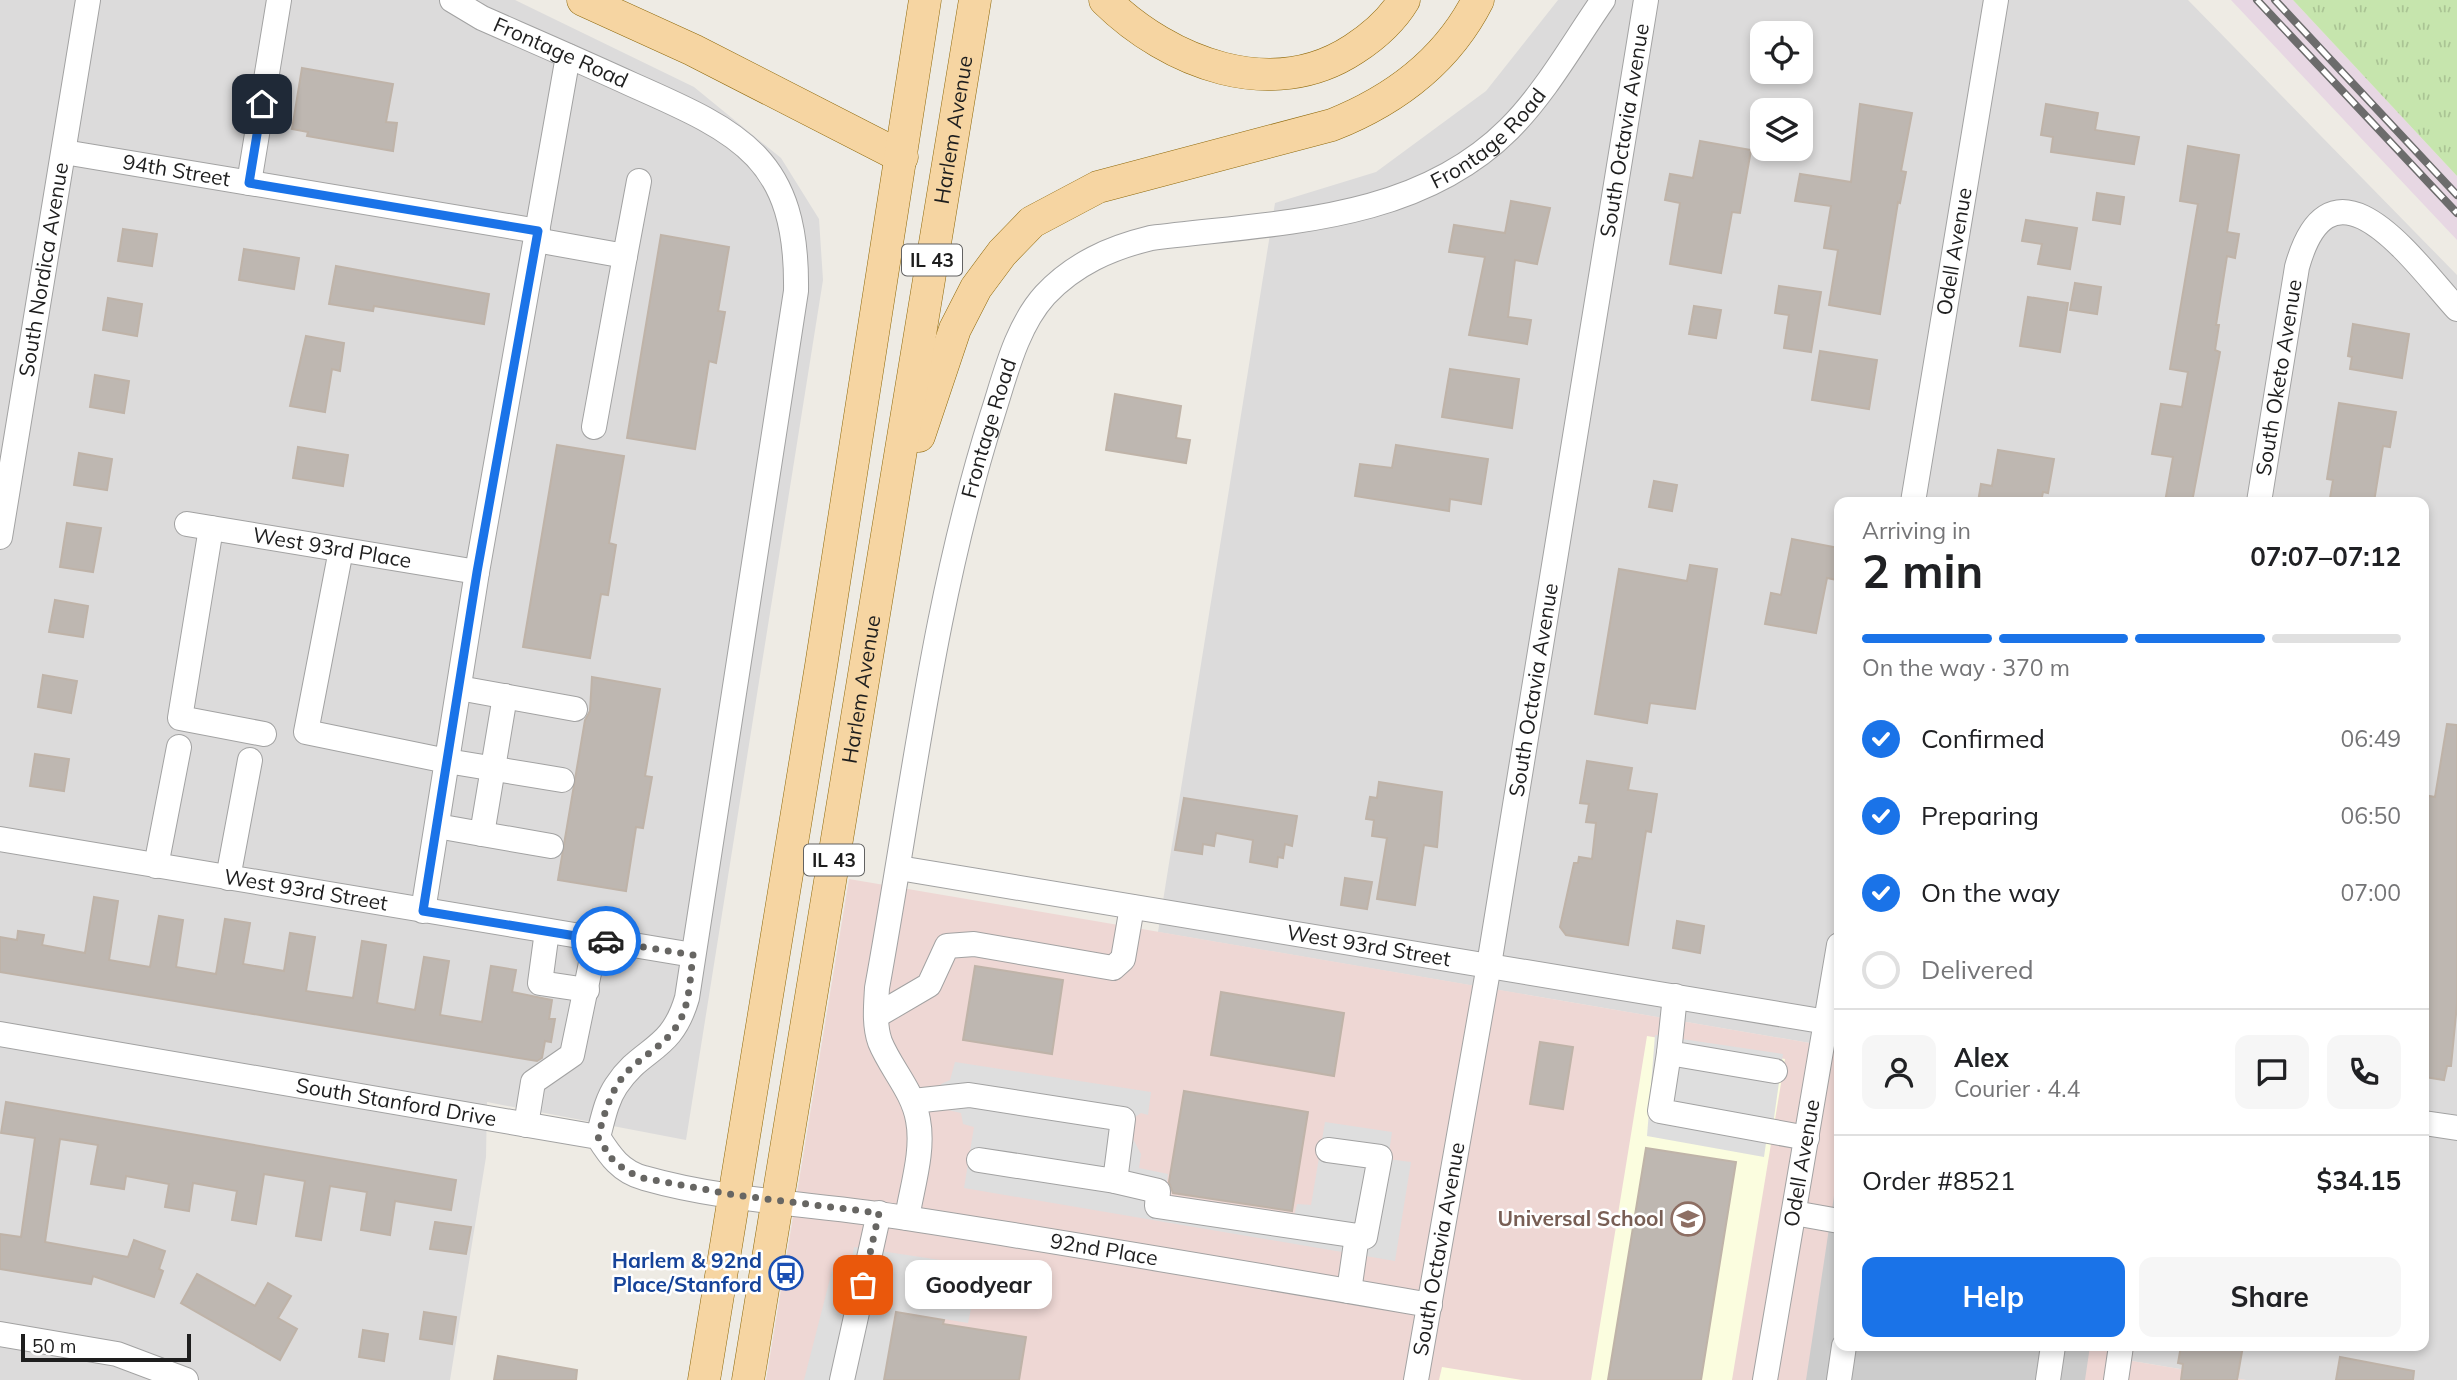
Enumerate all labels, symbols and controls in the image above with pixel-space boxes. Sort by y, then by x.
street label: Frontage Road [490,11,633,93]
street label: South Octavia Avenue [1594,21,1654,239]
map controls [1750,21,1813,161]
button: locate [1750,21,1813,84]
street label: Harlem Avenue [928,54,978,206]
pin [232,74,292,134]
street label: Frontage Road [1426,82,1551,194]
icon: home [243,85,281,123]
button: layers [1750,98,1813,161]
street label: 94th Street [121,148,232,191]
street label: South Nordica Avenue [12,160,73,378]
street label: Odell Avenue [1930,186,1977,317]
road number: IL 43 [902,244,962,276]
street label: South Oketo Avenue [2249,277,2307,478]
street label: Frontage Road [955,355,1021,501]
text: Arriving in [1862,516,1971,545]
street label: West 93rd Place [251,521,413,573]
text: 07:07–07:12 [2250,540,2401,573]
text: 2 min [1862,542,1983,600]
street label: South Octavia Avenue [1503,581,1563,799]
street label: Harlem Avenue [836,613,886,765]
text: On the way · 370 m [1862,653,2070,682]
icon: check [1862,720,1900,758]
text: Confirmed [1921,722,2045,755]
text: 06:49 [2341,724,2401,753]
icon: check [1862,797,1900,835]
text: Preparing [1921,799,2039,832]
text: 06:50 [2341,801,2401,830]
road number: IL 43 [804,845,864,876]
street label: West 93rd Street [222,863,390,916]
icon: check [1862,874,1900,912]
text: On the way [1921,876,2060,909]
text: 07:00 [2341,878,2401,907]
courier [571,906,641,976]
street label: West 93rd Street [1285,919,1453,971]
icon: car [587,922,625,960]
text: Delivered [1921,953,2034,986]
button: person [1862,1035,1936,1109]
button: chat [2235,1035,2309,1109]
button: phone [2327,1035,2401,1109]
text: Alex [1954,1041,2009,1074]
street label: South Stanford Drive [294,1071,499,1131]
text: Courier · 4.4 [1954,1074,2080,1103]
street label: Odell Avenue [1777,1097,1825,1229]
street label: South Octavia Avenue [1407,1140,1470,1358]
text: Order #8521 [1862,1164,2015,1197]
text: $34.15 [2317,1164,2401,1197]
school or university icon: Universal School [1669,1200,1707,1238]
place label: Universal School [1498,1205,1664,1231]
street label: 92nd Place [1049,1227,1160,1270]
place label: Harlem & 92nd Place/Stanford [612,1247,762,1297]
bus stop icon: Harlem & 92nd Place/Stanford [767,1254,805,1292]
pin [833,1255,893,1315]
button: Help [1862,1257,2125,1337]
button: Share [2139,1257,2401,1337]
callout: Goodyear [905,1260,1052,1310]
icon: bag [844,1266,882,1304]
text: Goodyear [925,1270,1032,1299]
scale bar [21,1331,191,1363]
text: 50 m [32,1334,76,1358]

